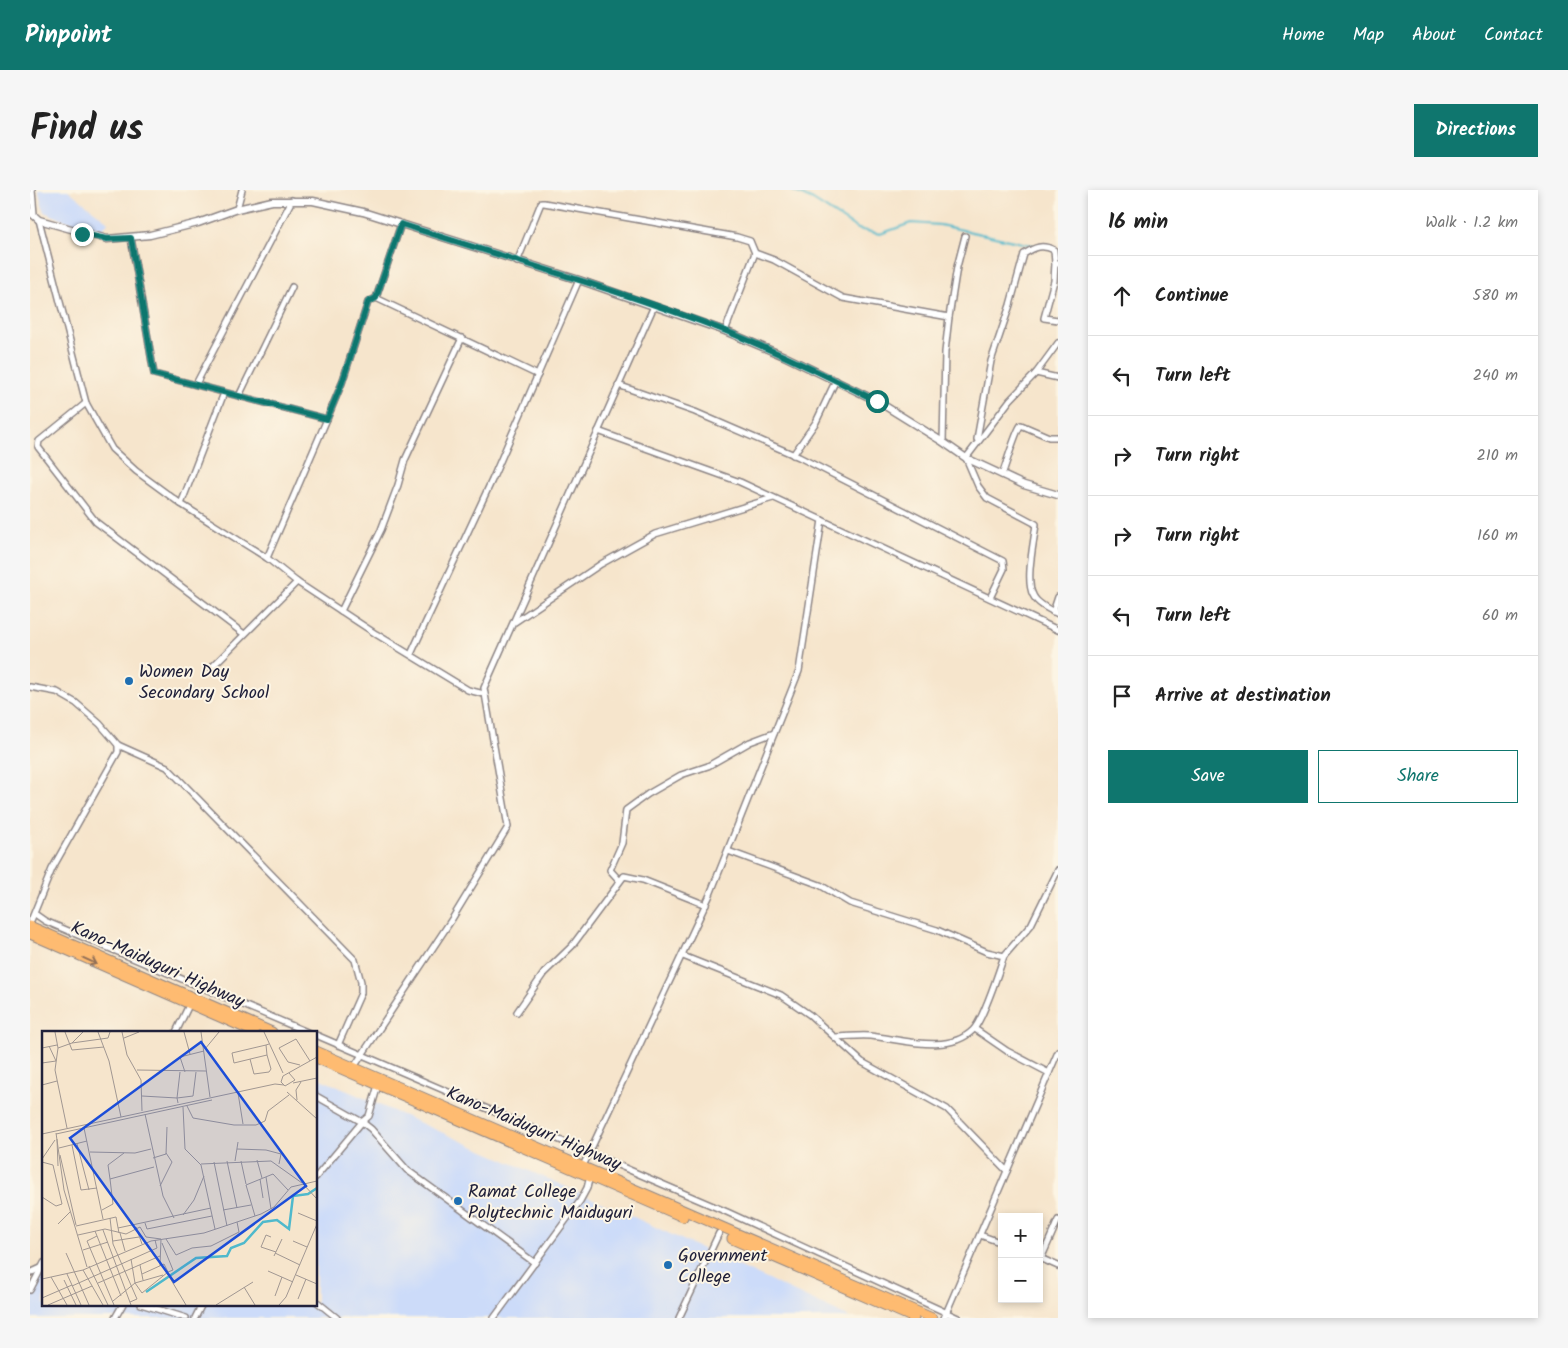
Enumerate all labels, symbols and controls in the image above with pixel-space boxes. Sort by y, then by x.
text: Pinpoint [25,16,112,55]
text: Home [1282,21,1325,50]
text: Map [1353,21,1384,50]
text: About [1412,21,1456,50]
text: Contact [1484,21,1543,50]
text: Find us [30,102,143,158]
button: Directions [1414,104,1538,157]
text: 16 min [1108,206,1168,239]
text: Walk · 1.2 km [1425,210,1518,235]
route end [71,223,94,246]
text: Continue [1155,281,1228,311]
icon: ahead [1108,282,1136,310]
text: 580 m [1473,283,1518,308]
text: Turn left [1155,361,1230,391]
icon: left [1108,362,1136,390]
text: 240 m [1473,363,1518,388]
route start [866,390,889,413]
text: Turn right [1155,441,1240,471]
icon: right [1108,442,1136,470]
text: 210 m [1477,443,1518,468]
text: Turn right [1155,521,1240,551]
icon: right [1108,522,1136,550]
text: 160 m [1477,523,1518,548]
text: Turn left [1155,601,1230,631]
icon: left [1108,602,1136,630]
text: 60 m [1482,603,1518,628]
place label: Women Day Secondary School [139,658,270,708]
marker: Women Day Secondary School [123,675,135,687]
text: Arrive at destination [1155,681,1331,711]
icon: arrive [1108,682,1136,710]
button: Save [1108,750,1308,803]
button: Share [1318,750,1518,803]
street label: Kano-Maiduguri Highway [66,914,250,1017]
one-way arrow [82,956,97,966]
inset map [42,1031,318,1306]
street label: Kano-Maiduguri Highway [441,1079,626,1180]
place label: Ramat College Polytechnic Maiduguri [468,1178,633,1228]
marker: Ramat College Polytechnic Maiduguri [452,1195,464,1207]
map controls [998,1213,1043,1303]
button: + [998,1213,1043,1258]
place label: Government College [678,1242,768,1292]
button: − [998,1258,1043,1303]
marker: Government College [662,1259,674,1271]

